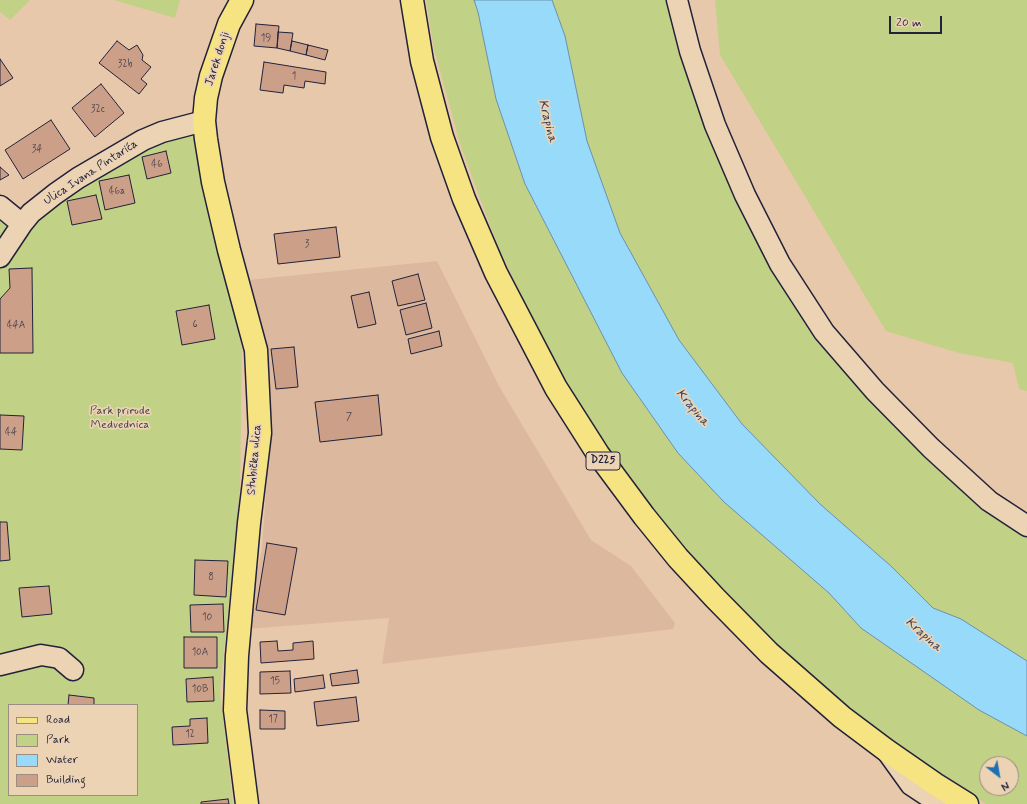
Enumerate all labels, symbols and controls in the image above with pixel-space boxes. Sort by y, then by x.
scale bar [891,8,944,34]
text: 20 m [896,15,922,31]
street label: Jarek donji [202,30,234,88]
house number: 19 [261,33,271,45]
house number: 32b [118,59,132,71]
house number: 1 [292,71,296,83]
water label: Krapina [534,98,560,144]
house number: 32c [91,104,105,116]
street label: Ulica Ivana Pintarića [41,137,141,209]
house number: 34 [32,144,42,156]
house number: 46 [151,159,163,171]
house number: 46a [109,186,125,198]
house number: 3 [305,239,309,251]
house number: 6 [192,319,198,331]
house number: 44A [7,320,25,332]
water label: Krapina [672,386,712,430]
park label: Park prirode Medvednica [90,404,150,432]
house number: 7 [346,412,352,424]
street label: Stubička ulica [245,424,265,496]
house number: 44 [5,427,17,439]
road number: D225 [586,452,620,470]
house number: 8 [208,572,214,584]
house number: 10 [202,612,212,624]
water label: Krapina [902,615,944,655]
house number: 10A [192,647,208,659]
house number: 15 [270,676,280,688]
house number: 10B [192,684,208,696]
legend [8,704,138,796]
text: Road [46,712,70,728]
house number: 17 [268,714,278,726]
house number: 12 [185,729,195,741]
text: Park [46,732,70,748]
text: Water [46,752,78,768]
north arrow [979,756,1019,796]
text: Building [46,772,86,788]
text: N [998,778,1011,793]

